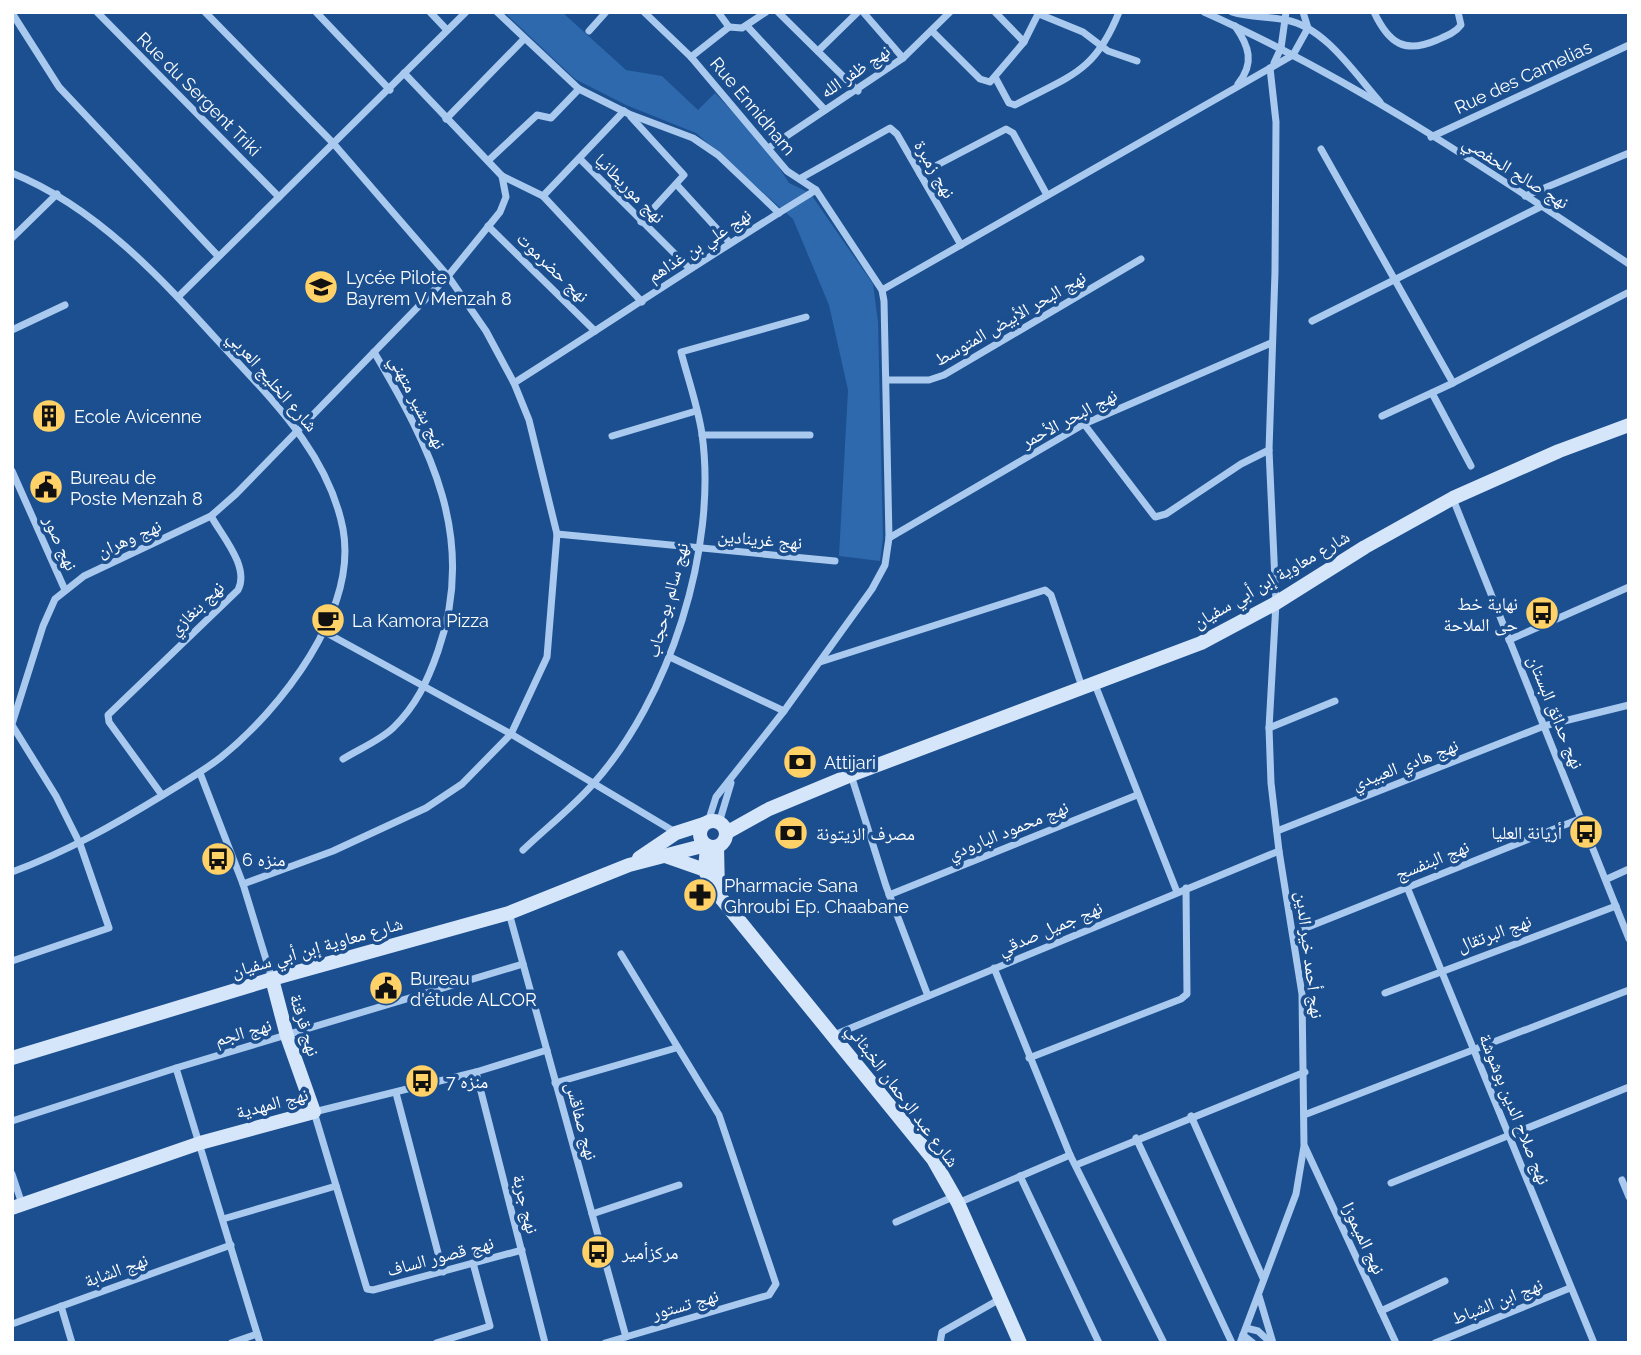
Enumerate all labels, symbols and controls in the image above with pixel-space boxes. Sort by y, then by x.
street label: Rue du Sergent Triki [133,28,265,160]
street label: Rue des Camelias [1451,36,1595,118]
street label: نهج ظفر الله [816,40,895,104]
street label: Rue Ennidham [706,53,800,159]
street label: نهج صالح الحفصي [1457,131,1573,217]
street label: نهج زمبرة [908,136,960,203]
street label: نهج موريطانيا [589,149,669,229]
street label: نهج علي بن غذاهم [643,204,757,290]
street label: نهج حضرموت [511,228,593,308]
street label: نهج البحر الأبيض المتوسط [931,266,1090,372]
place label: Lycée Pilote Bayrem V Menzah 8 [346,267,512,309]
school or university icon: Lycée Pilote Bayrem V Menzah 8 [302,268,340,306]
street label: شارع الخليج العربي [220,326,322,439]
street label: نهج بشير متهني [381,351,451,455]
street label: نهج البحر الأحمر [1017,384,1121,454]
building icon: Ecole Avicenne [30,397,68,435]
place label: Ecole Avicenne [74,406,202,427]
place label: Bureau de Poste Menzah 8 [70,467,203,509]
public building icon: Bureau de Poste Menzah 8 [27,468,65,506]
street label: نهج صور [37,511,82,575]
street label: نهج وهران [94,515,165,563]
street label: نهج غرينادين [717,525,803,555]
street label: شارع معاوية إبن أبي سفيان [1189,526,1355,636]
street label: نهج سالم بوحجاب [642,540,694,660]
street label: نهج بنغازي [164,577,231,643]
place label: نهاية خط حى الملاحة [1443,593,1518,636]
bus stop icon: نهاية خط حى الملاحة [1523,594,1561,632]
cafe icon: La Kamora Pizza [309,601,347,639]
place label: La Kamora Pizza [352,610,489,631]
street label: نهج حدائق البستان [1522,652,1588,773]
street label: نهج هادي العبيدي [1349,734,1463,798]
bank icon: Attijari [781,743,819,781]
place label: Attijari [824,752,876,773]
street label: نهج محمود البارودي [945,796,1073,868]
bus stop icon: أريانة العليا [1567,813,1605,851]
bank icon: مصرف الزيتونة [772,814,810,852]
place label: أريانة العليا [1491,822,1562,843]
place label: مصرف الزيتونة [816,823,915,844]
street label: نهج البنفسج [1392,836,1473,886]
bus stop icon: منزه 6 [199,840,237,878]
place label: منزه 6 [242,849,286,870]
place label: Pharmacie Sana Ghroubi Ep. Chaabane [724,875,909,917]
pharmacy icon: Pharmacie Sana Ghroubi Ep. Chaabane [681,876,719,914]
street label: نهج أحمد خير الدين [1290,890,1328,1020]
street label: نهج جميل صدقي [995,897,1107,964]
street label: نهج البرتقال [1454,910,1535,958]
street label: شارع معاوية إبن أبي سفيان [229,912,406,986]
place label: Bureau d'étude ALCOR [410,968,537,1010]
public building icon: Bureau d'étude ALCOR [367,969,405,1007]
street label: نهج قرقنة [284,991,324,1059]
street label: نهج الجم [212,1014,274,1052]
street label: شارع عبد الرحمان الخبثاني [839,1019,964,1174]
street label: نهج صلاح الدين بوشوشة [1473,1030,1555,1188]
bus stop icon: منزه 7 [403,1062,441,1100]
place label: منزه 7 [446,1071,488,1092]
street label: نهج صفاقس [560,1080,602,1163]
street label: نهج المهدية [234,1083,311,1125]
street label: نهج جربة [507,1172,543,1236]
street label: نهج الميموزا [1336,1198,1390,1278]
street label: نهج قصور الساف [384,1232,496,1282]
bus stop icon: مركزأمير [579,1233,617,1271]
place label: مركزأمير [621,1242,678,1263]
street label: نهج الشابة [81,1249,151,1293]
street label: نهج ابن الشباط [1448,1273,1546,1331]
street label: نهج تستور [648,1284,721,1326]

